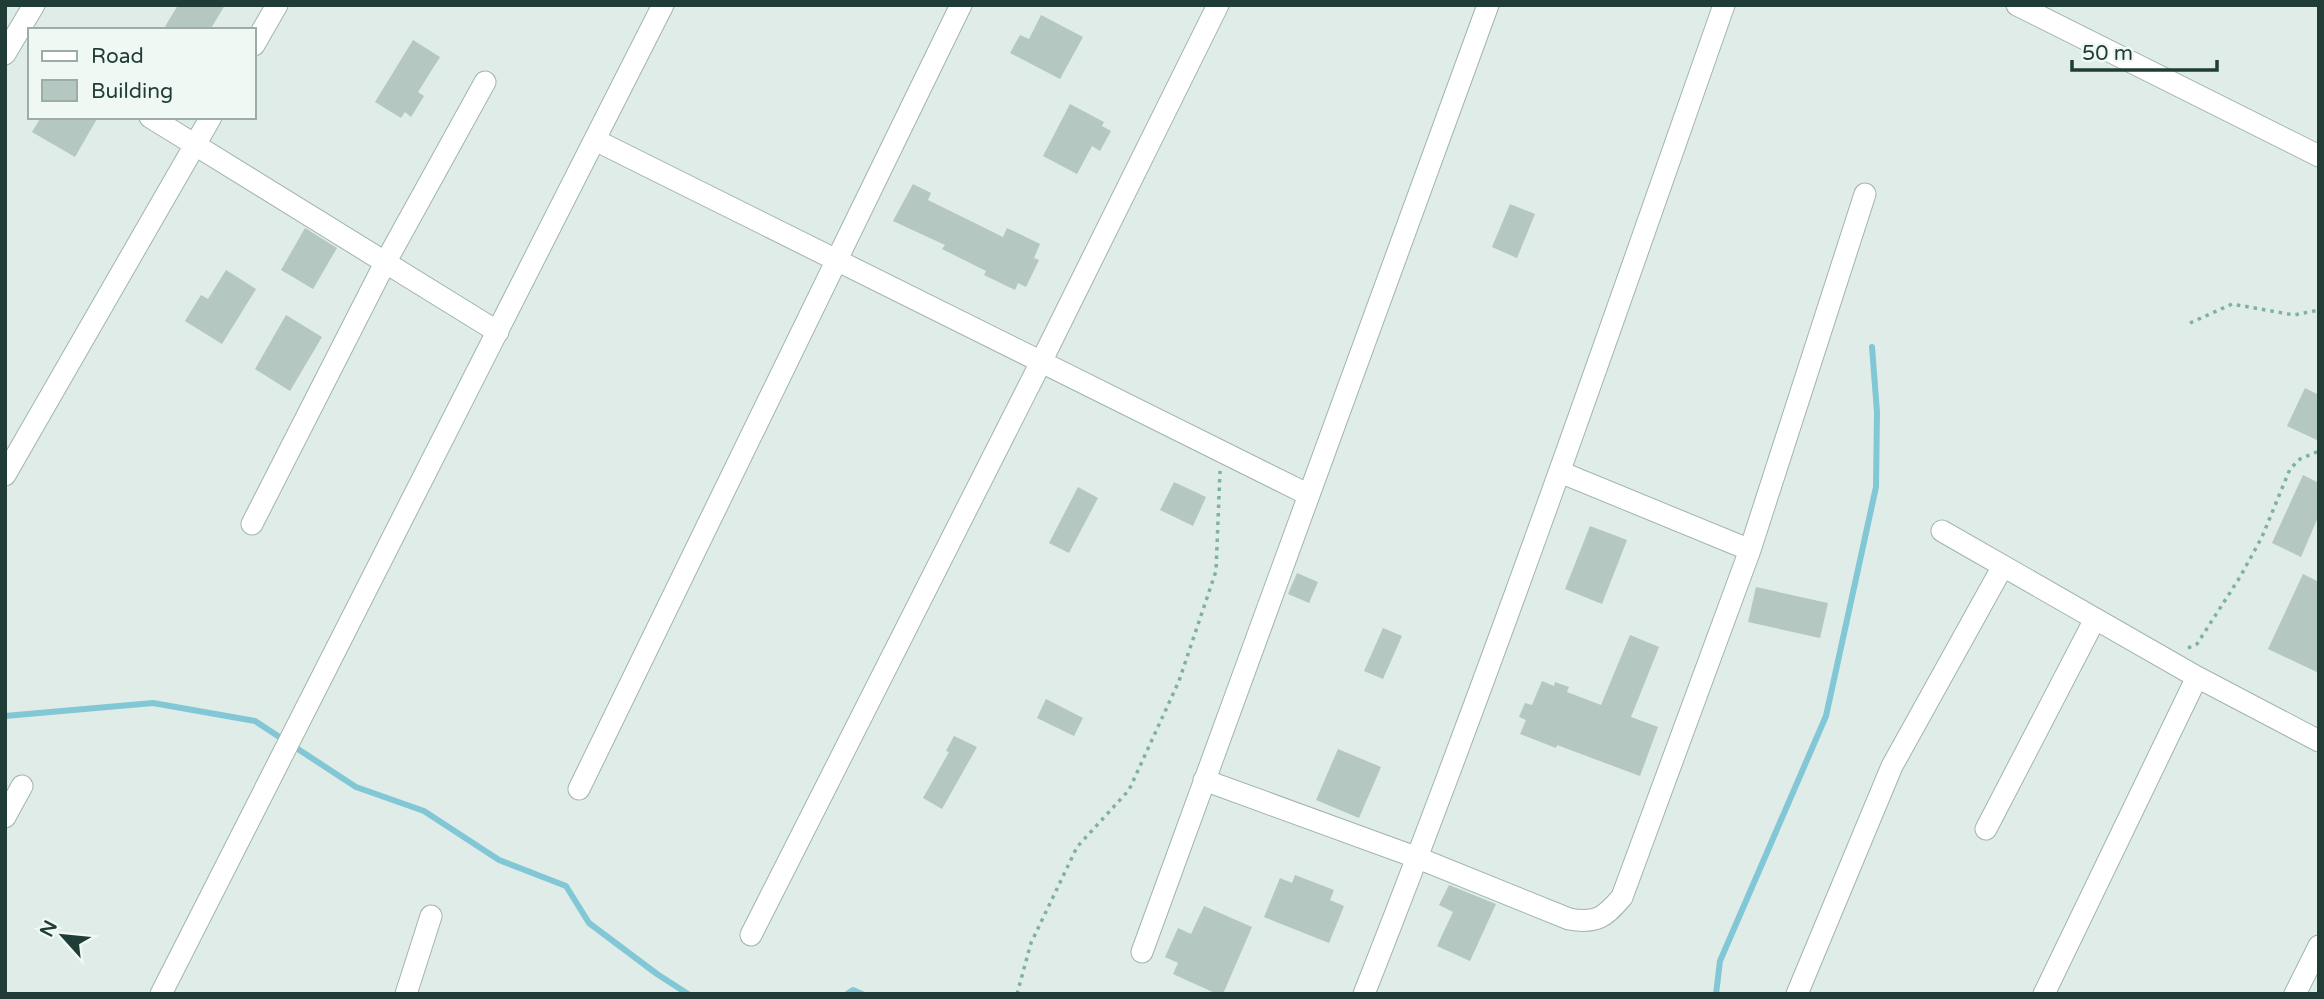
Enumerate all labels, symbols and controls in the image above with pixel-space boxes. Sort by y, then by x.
legend [28,28,256,119]
scale bar [2072,28,2217,72]
text: 50 m [2082,41,2133,66]
text: Road [91,44,144,69]
text: Building [91,79,173,104]
north arrow [28,901,98,971]
text: N [35,917,62,941]

